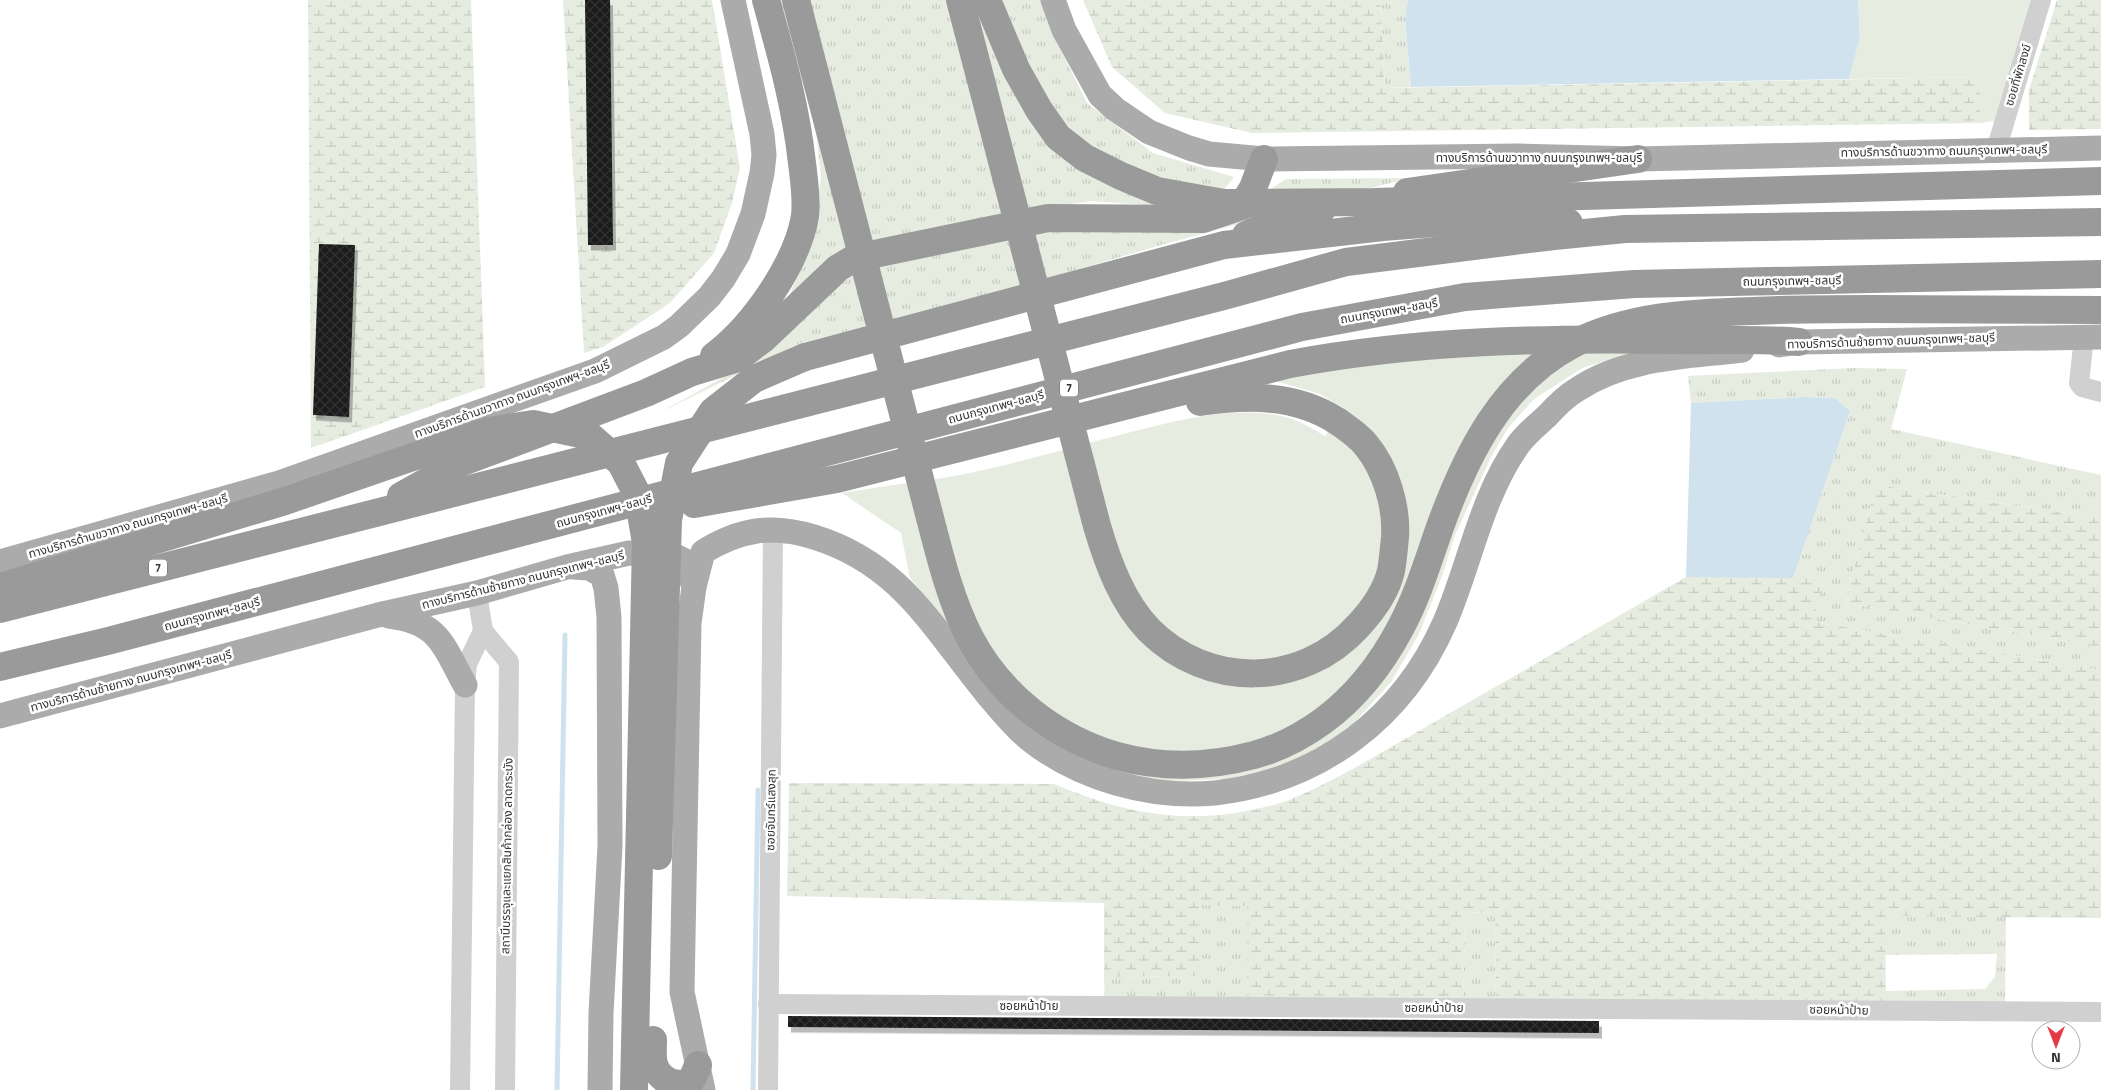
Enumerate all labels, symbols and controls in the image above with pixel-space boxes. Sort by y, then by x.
street label: ซอยที่พักสงฆ์ [1999,41,2036,108]
street label: ทางบริการด้านขวาทาง ถนนกรุงเทพฯ-ชลบุรี [1841,139,2048,162]
street label: ทางบริการด้านขวาทาง ถนนกรุงเทพฯ-ชลบุรี [1436,148,1642,167]
street label: ถนนกรุงเทพฯ-ชลบุรี [1742,270,1842,291]
street label: ถนนกรุงเทพฯ-ชลบุรี [1339,293,1439,328]
street label: ทางบริการด้านซ้ายทาง ถนนกรุงเทพฯ-ชลบุรี [1787,327,1995,354]
street label: ทางบริการด้านขวาทาง ถนนกรุงเทพฯ-ชลบุรี [412,354,612,443]
road number: 7 [1060,379,1078,396]
street label: ถนนกรุงเทพฯ-ชลบุรี [946,385,1046,428]
street label: ทางบริการด้านขวาทาง ถนนกรุงเทพฯ-ชลบุรี [26,488,230,563]
street label: ถนนกรุงเทพฯ-ชลบุรี [554,489,654,532]
street label: ทางบริการด้านซ้ายทาง ถนนกรุงเทพฯ-ชลบุรี [420,545,626,614]
road number: 7 [149,560,167,576]
street label: ถนนกรุงเทพฯ-ชลบุรี [162,592,262,635]
street label: ทางบริการด้านซ้ายทาง ถนนกรุงเทพฯ-ชลบุรี [28,644,234,717]
street label: สถานีบรรจุและแยกสินค้ากล่อง ลาดกระบัง [495,758,518,954]
street label: ซอยจันทร์แสงสุก [760,769,781,851]
street label: ซอยหน้าป้าย [999,996,1059,1015]
street label: ซอยหน้าป้าย [1404,998,1464,1017]
street label: ซอยหน้าป้าย [1809,999,1869,1020]
north arrow [2031,1020,2081,1070]
text: N [2051,1048,2061,1069]

